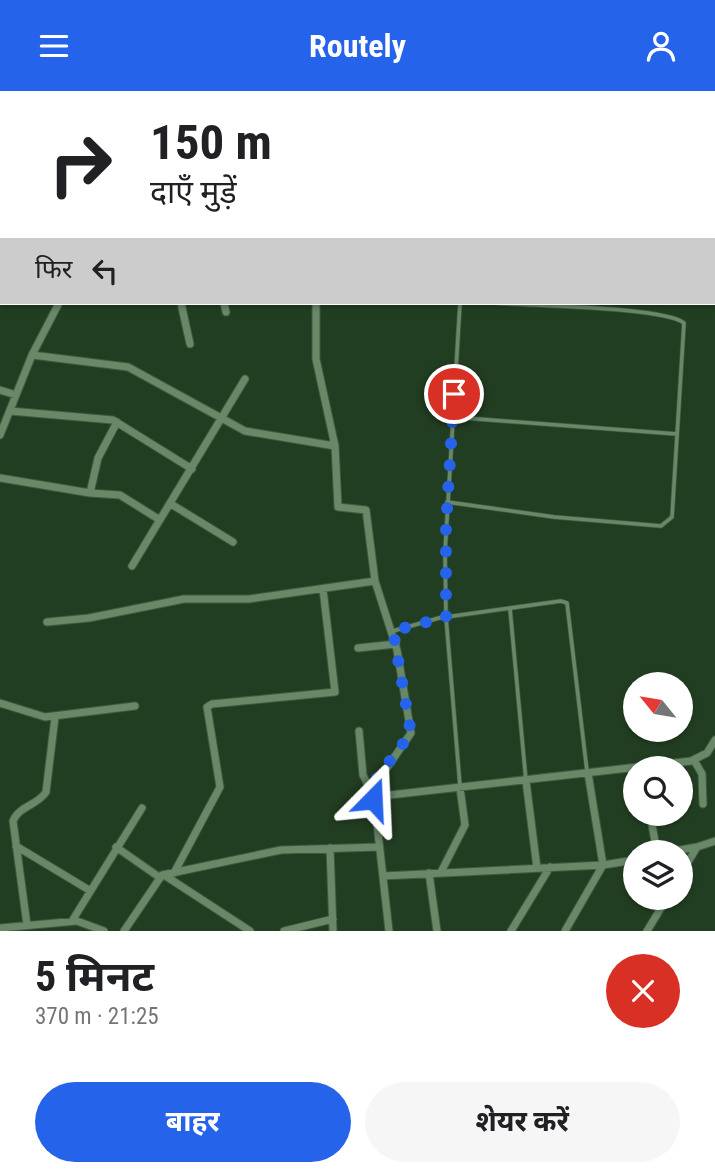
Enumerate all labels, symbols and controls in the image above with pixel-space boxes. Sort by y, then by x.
icon: menu [35,27,73,65]
text: Routely [309,27,406,65]
icon: person [642,27,680,65]
text: 150 m [150,114,272,171]
icon: right [35,119,126,210]
text: दाएँ मुड़ें [150,173,237,211]
icon: left [86,252,124,290]
text: फिर [35,254,72,284]
pin [424,364,484,424]
icon: arrive [435,375,473,413]
north arrow [623,672,693,742]
map controls [623,672,693,910]
button: search [623,756,693,826]
position arrow [336,762,410,836]
button: layers [623,840,693,910]
text: 5 मिनट [35,952,154,1001]
button: close [606,954,680,1028]
text: 370 m · 21:25 [35,1003,159,1030]
button: बाहर [35,1082,351,1162]
button: शेयर करें [365,1082,680,1162]

